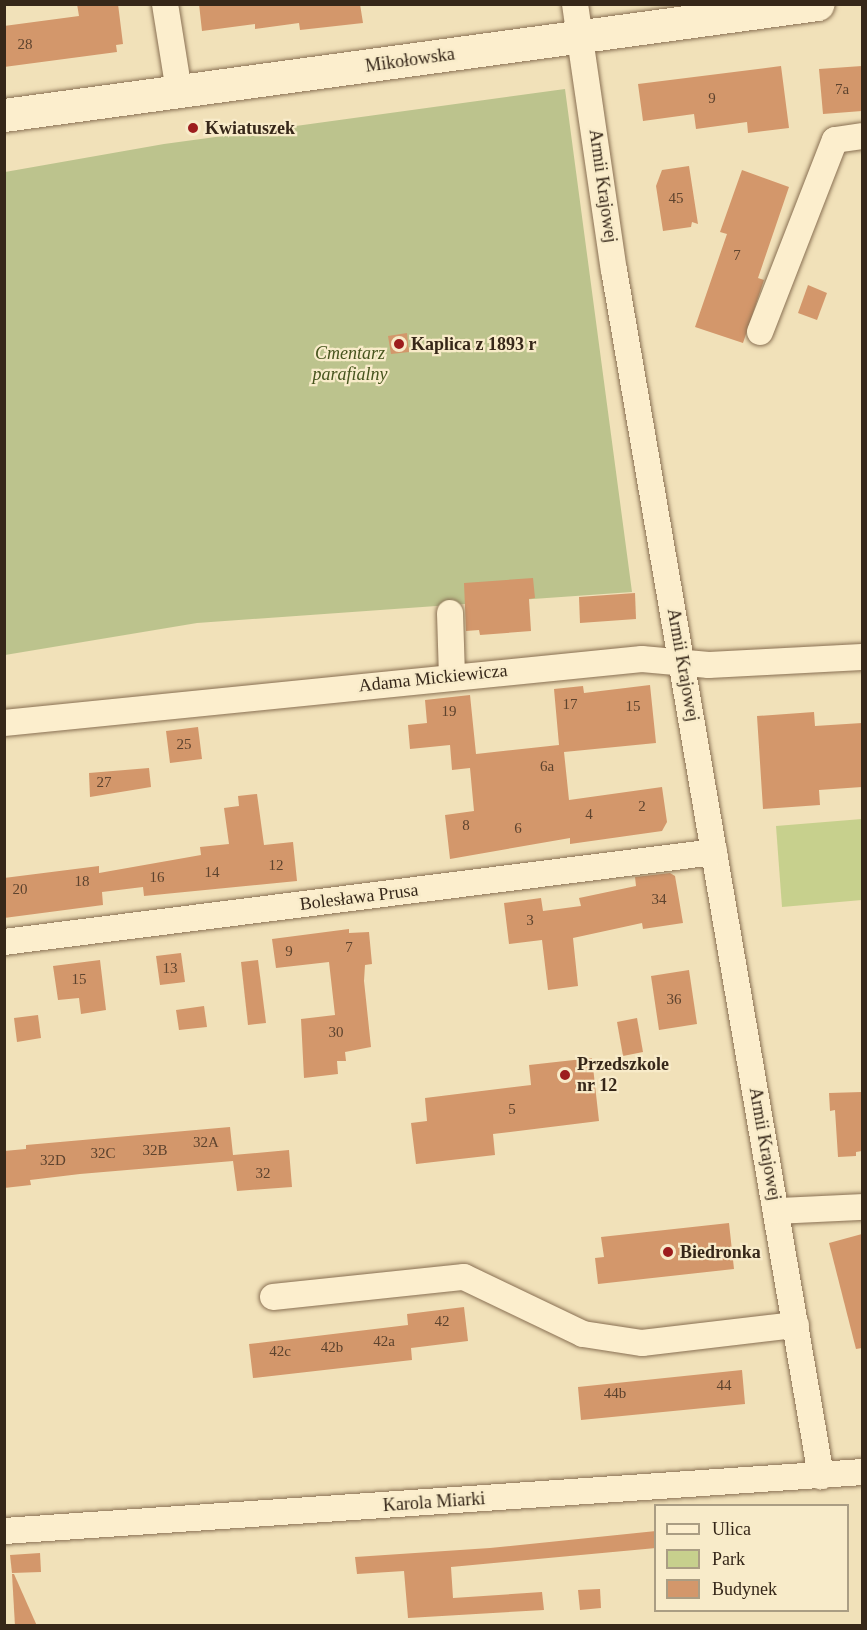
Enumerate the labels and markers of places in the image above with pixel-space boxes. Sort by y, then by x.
place label: Kwiatuszek [205,117,295,139]
marker: Kwiatuszek [186,121,200,135]
place label: Kaplica z 1893 r [411,333,536,355]
marker: Kaplica z 1893 r [392,337,406,351]
place label: Przedszkole nr 12 [577,1054,669,1096]
marker: Przedszkole nr 12 [558,1068,572,1082]
place label: Biedronka [680,1241,761,1263]
marker: Biedronka [661,1245,675,1259]

